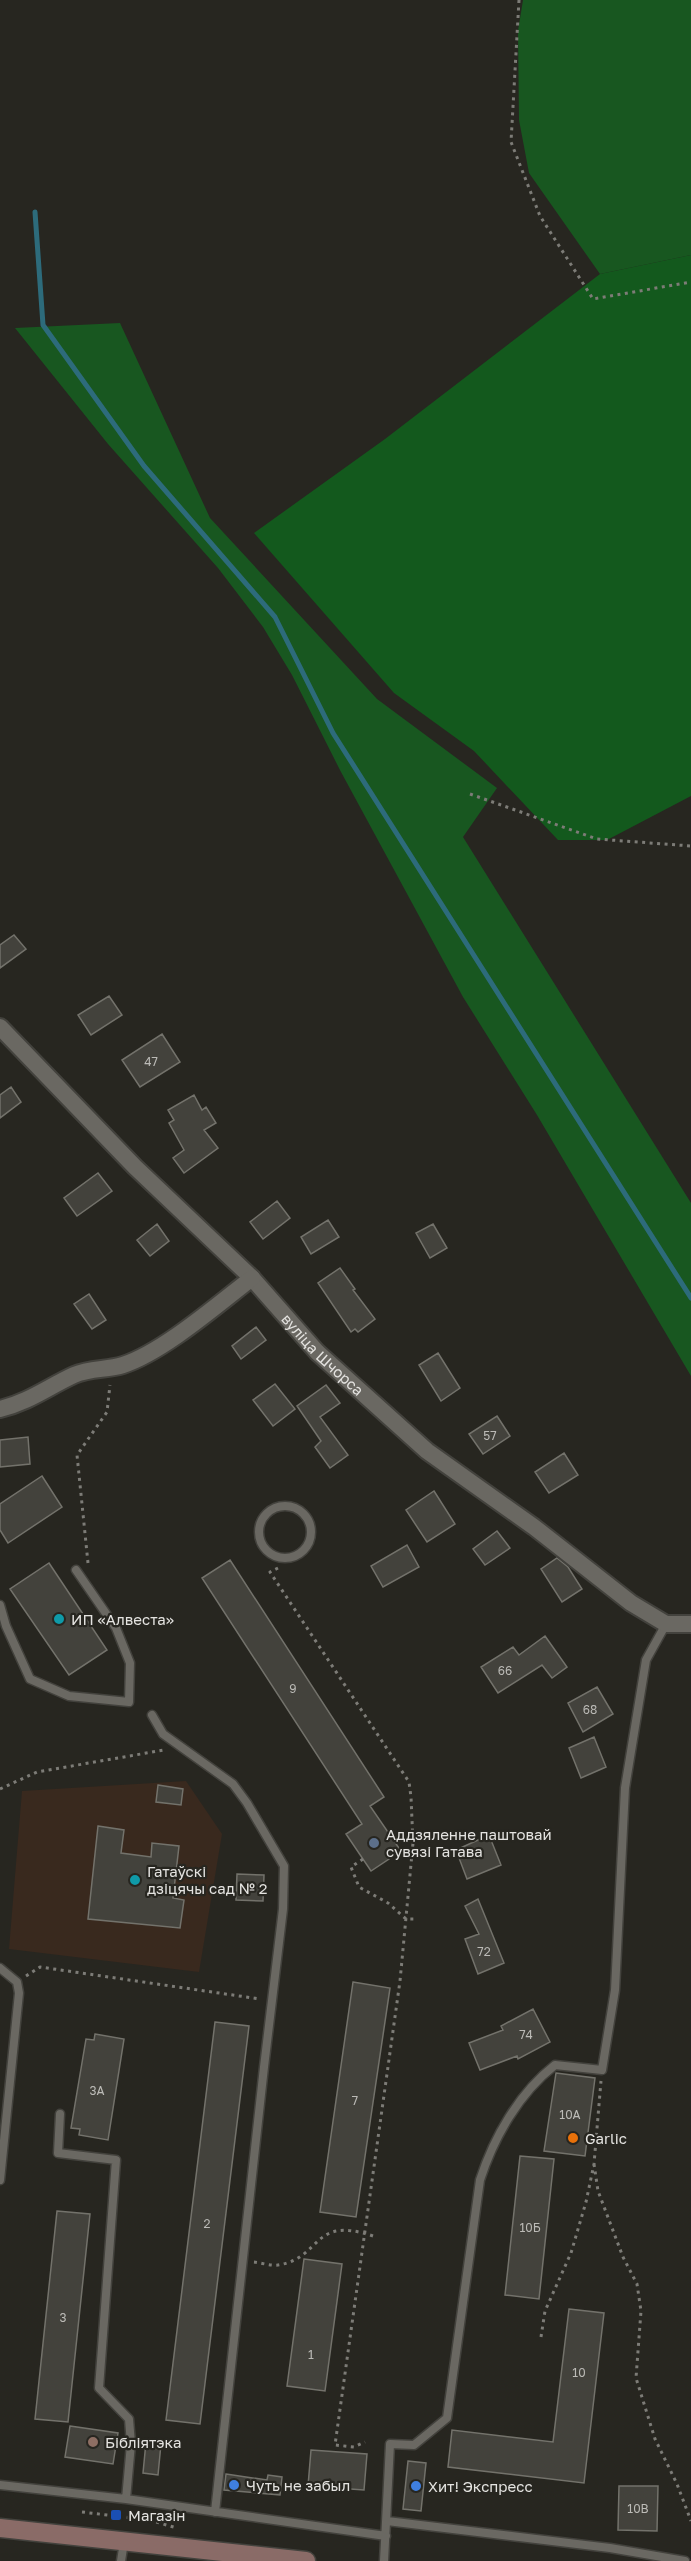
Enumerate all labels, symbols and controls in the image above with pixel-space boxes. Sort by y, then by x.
house number: 47 [144,1054,158,1069]
street label: вуліца Шчорса [278,1310,368,1399]
house number: 57 [483,1428,497,1443]
place label: ИП «Алвеста» [71,1610,174,1628]
marker: ИП «Алвеста» [52,1612,66,1626]
house number: 66 [498,1663,512,1678]
house number: 9 [289,1681,297,1696]
house number: 68 [583,1702,597,1717]
place label: Аддзяленне паштовай сувязі Гатава [386,1825,552,1860]
marker: Аддзяленне паштовай сувязі Гатава [367,1836,381,1850]
place label: Гатаўскі дзіцячы сад № 2 [147,1862,267,1897]
marker: Гатаўскі дзіцячы сад № 2 [128,1873,142,1887]
house number: 72 [477,1944,491,1959]
house number: 74 [519,2027,533,2042]
house number: 3А [89,2083,105,2098]
house number: 7 [352,2093,358,2108]
house number: 10А [559,2107,581,2122]
place label: Garlic [585,2129,627,2147]
marker: Garlic [566,2131,580,2145]
house number: 2 [204,2216,211,2231]
house number: 10Б [519,2220,541,2235]
house number: 3 [59,2310,67,2325]
house number: 1 [308,2347,314,2362]
house number: 10 [572,2365,586,2380]
place label: Бібліятэка [105,2433,181,2451]
marker: Бібліятэка [86,2435,100,2449]
place label: Чуть не забыл [246,2476,350,2494]
place label: Хит! Экспресс [428,2477,533,2495]
marker: Чуть не забыл [227,2478,241,2492]
marker: Хит! Экспресс [409,2479,423,2493]
house number: 10В [627,2501,649,2516]
place label: Магазін [128,2506,186,2524]
marker: Магазін [109,2508,123,2522]

